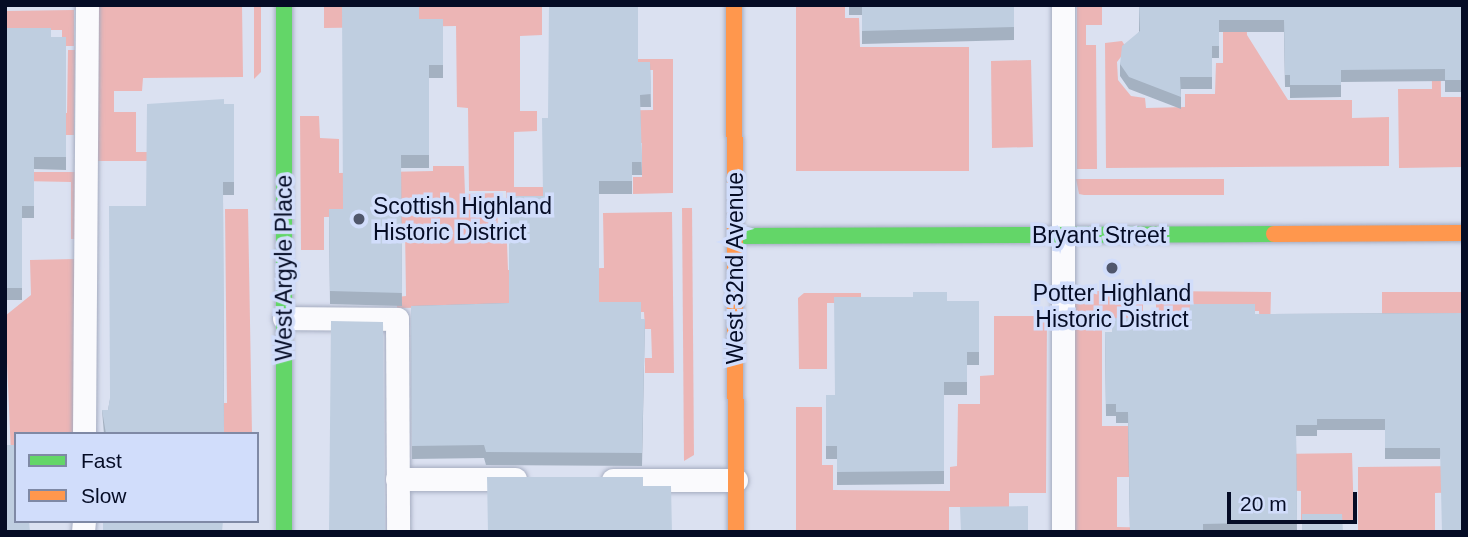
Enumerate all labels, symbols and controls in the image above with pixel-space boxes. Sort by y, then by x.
street label: West 32nd Avenue [721,171,749,365]
street label: West Argyle Place [270,174,298,362]
place label: Scottish Highland Historic District [373,192,552,246]
marker: Scottish Highland Historic District [351,211,367,227]
street label: Bryant Street [1032,221,1166,249]
marker: Potter Highland Historic District [1104,260,1120,276]
place label: Potter Highland Historic District [1033,279,1191,333]
legend [14,432,259,523]
text: Fast [81,449,122,472]
scale bar [1230,477,1360,522]
text: Slow [81,484,127,507]
text: 20 m [1240,492,1287,515]

